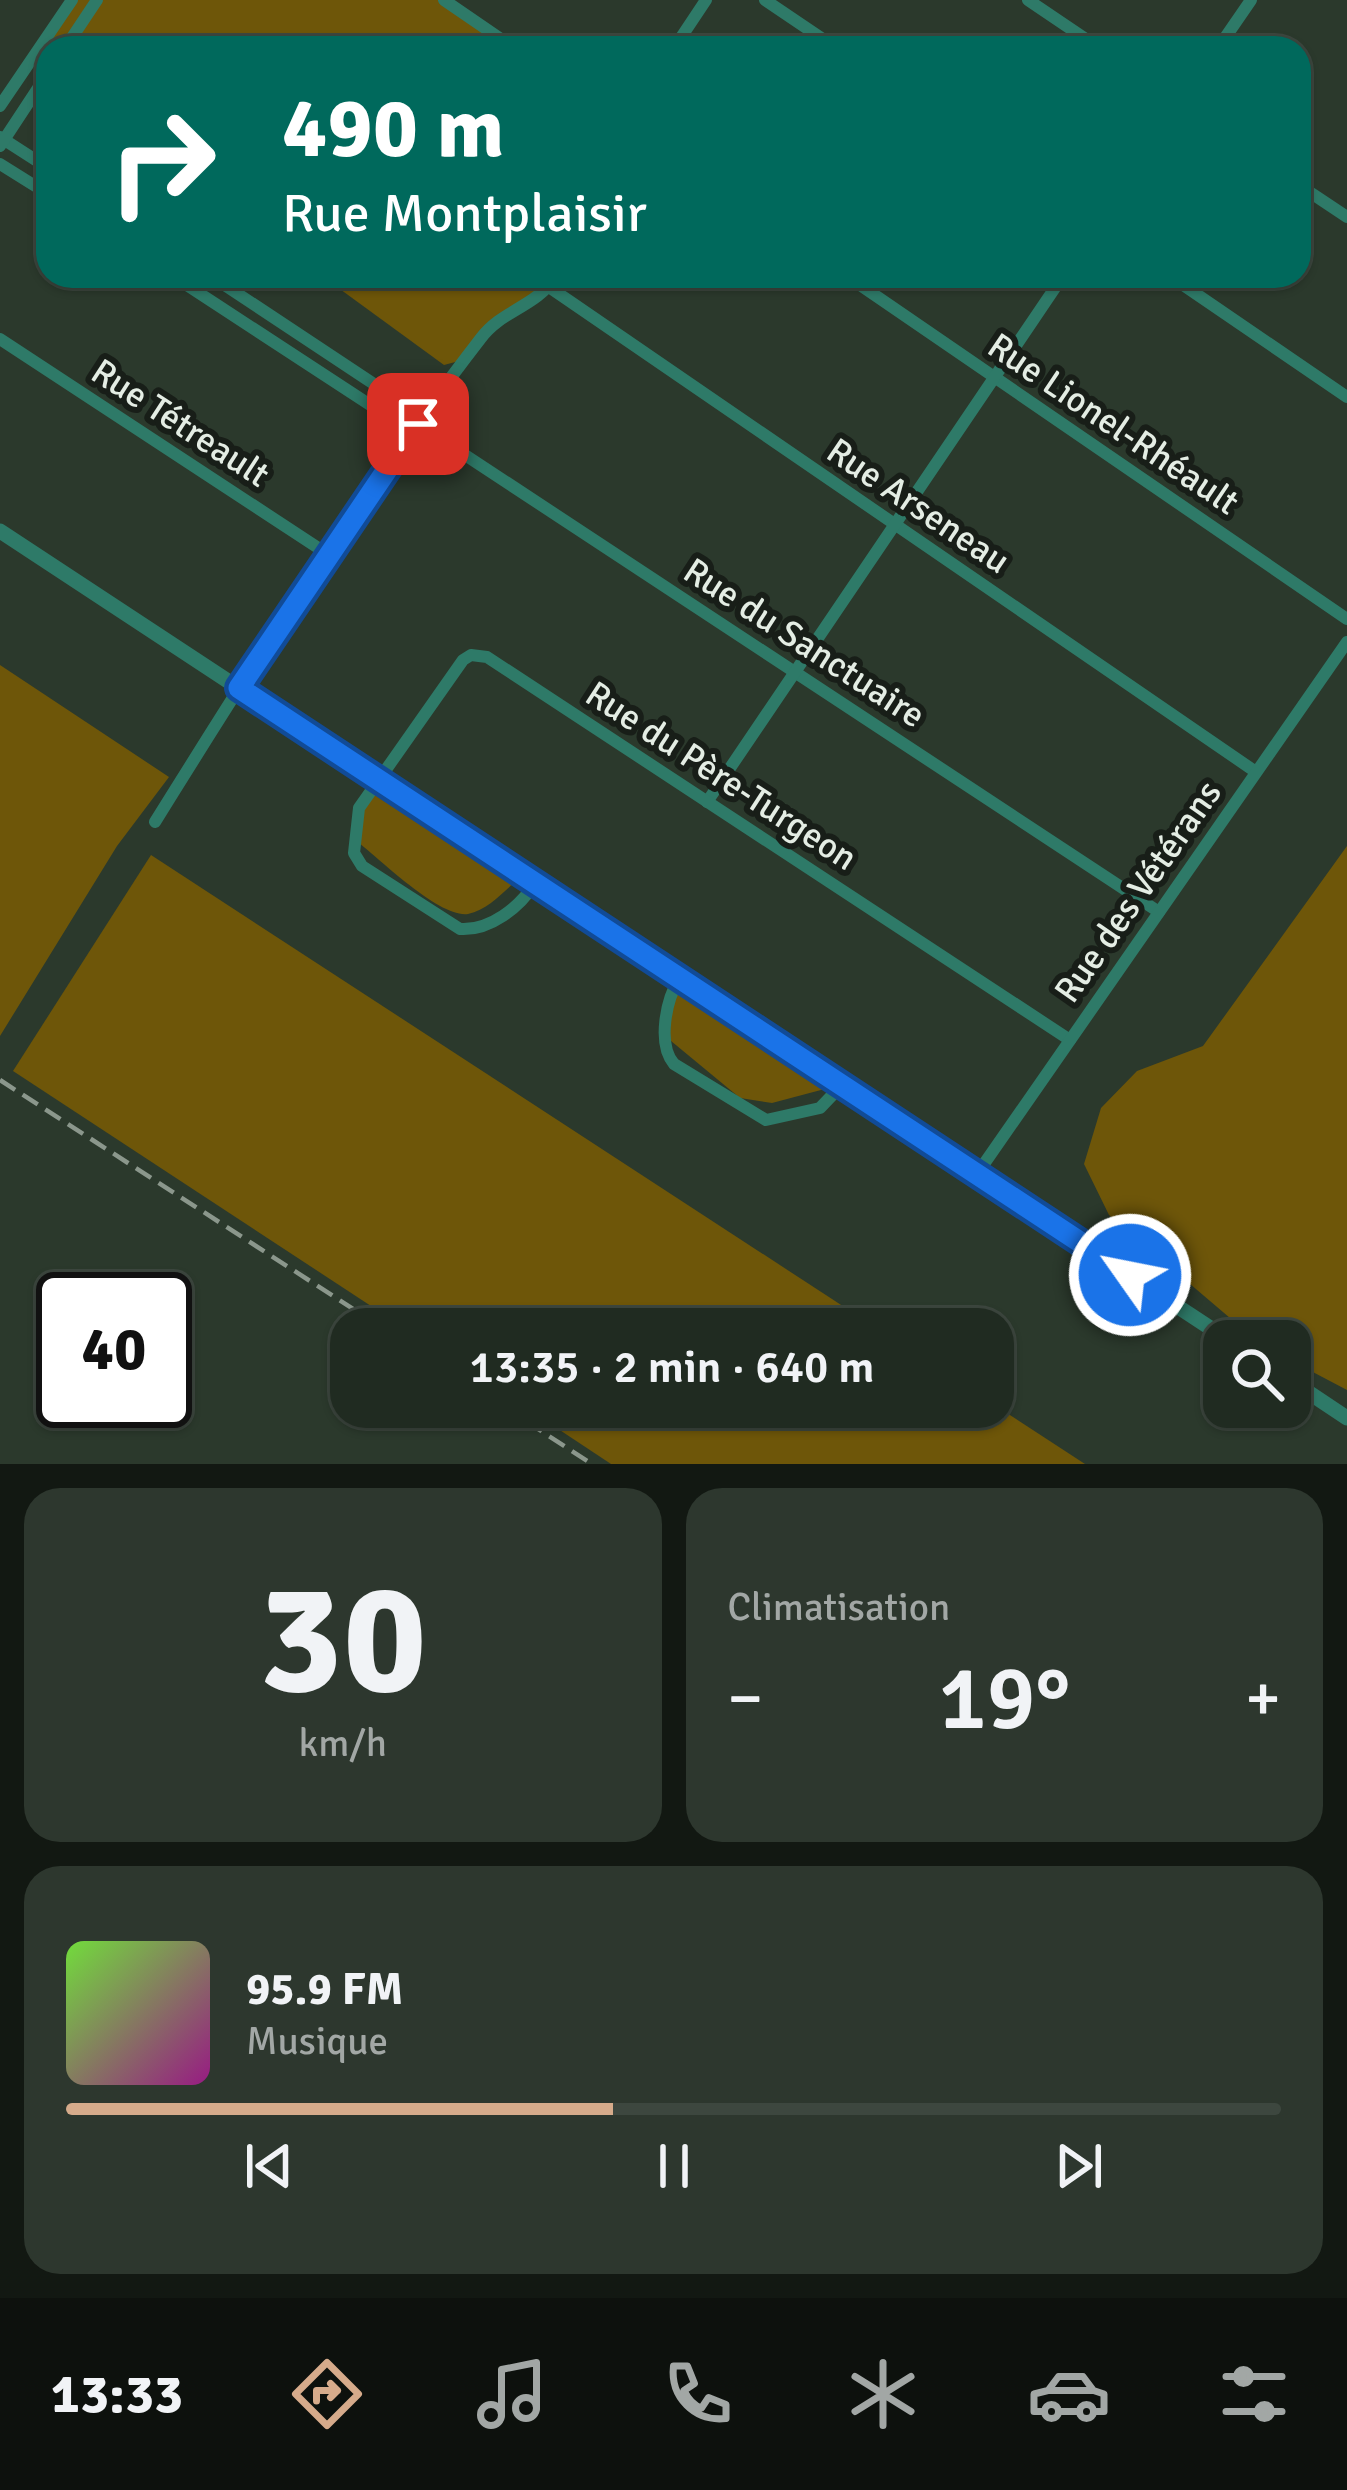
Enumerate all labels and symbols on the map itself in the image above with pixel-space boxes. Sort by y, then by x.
street label: Rue Lionel-Rhéault [979,324,1247,525]
street label: Rue Tétreault [83,349,277,497]
pin [367,373,469,475]
street label: Rue Arseneau [818,429,1018,584]
street label: Rue du Sanctuaire [675,548,933,738]
street label: Rue du Père-Turgeon [577,672,865,881]
street label: Rue des Vétérans [1045,772,1231,1012]
position arrow [1067,1212,1193,1338]
speed limit sign: 40 [36,1272,192,1428]

